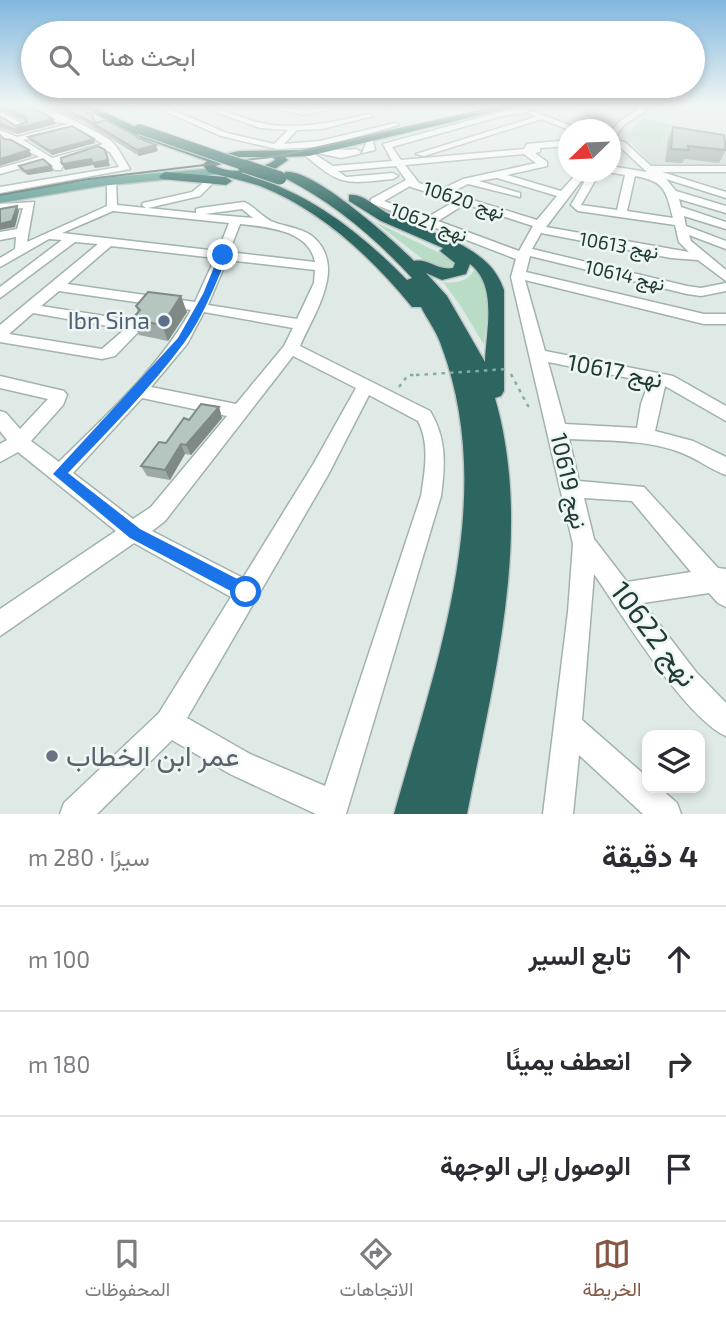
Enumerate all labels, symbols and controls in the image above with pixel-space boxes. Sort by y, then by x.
search box [21,21,705,98]
text: ابحث هنا [101,40,196,71]
icon: search [45,41,83,79]
north arrow [558,119,621,182]
street label: نهج 10620 [420,176,508,226]
street label: نهج 10621 [386,197,471,249]
street label: نهج 10613 [577,226,661,266]
route end [207,239,238,270]
street label: نهج 10614 [582,254,667,298]
place label: Ibn Sina [68,306,150,334]
marker: Ibn Sina [156,313,172,329]
street label: نهج 10617 [565,347,665,396]
street label: نهج 10619 [542,430,595,532]
street label: نهج 10622 [601,574,705,695]
route start [230,576,261,607]
map controls [642,730,705,793]
button: layers [642,730,705,793]
place label: عمر ابن الخطاب [66,738,239,774]
marker: عمر ابن الخطاب [44,748,60,764]
text: 4 دقيقة [602,837,698,873]
text: سيرًا · 280 m [28,843,150,871]
text: تابع السير [528,939,631,970]
icon: ahead [660,940,698,978]
text: 100 m [28,945,90,973]
text: انعطف يمينًا [506,1044,631,1075]
icon: right [660,1045,698,1083]
text: 180 m [28,1050,90,1078]
text: الوصول إلى الوجهة [440,1149,631,1180]
icon: arrive [660,1150,698,1188]
tab: المحفوظات [85,1235,170,1306]
tab: الاتجاهات [340,1235,413,1306]
tab: الخريطة [583,1235,641,1306]

